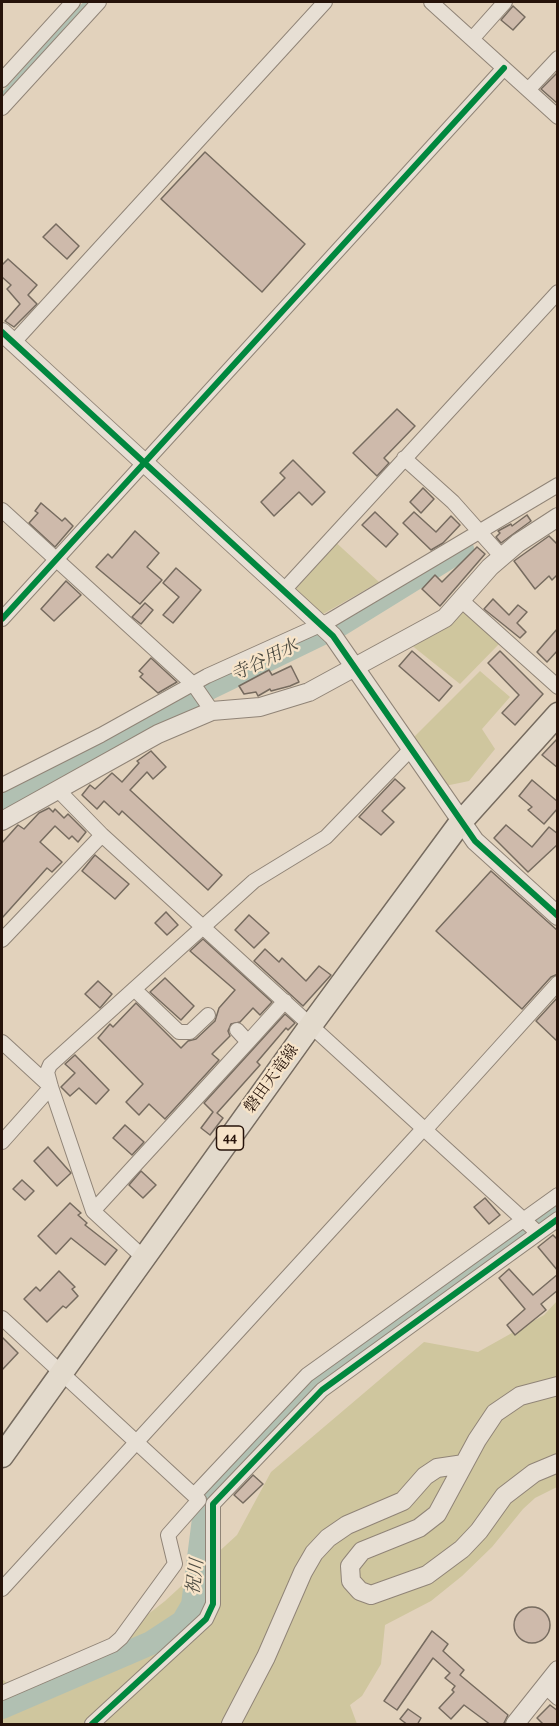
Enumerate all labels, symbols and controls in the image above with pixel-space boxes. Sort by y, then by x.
water label: 寺谷用水 [228,636,302,686]
street label: 磐田天竜線 [241,1041,303,1117]
road number: 44 [216,1126,244,1150]
water label: 祝川 [183,1558,209,1596]

